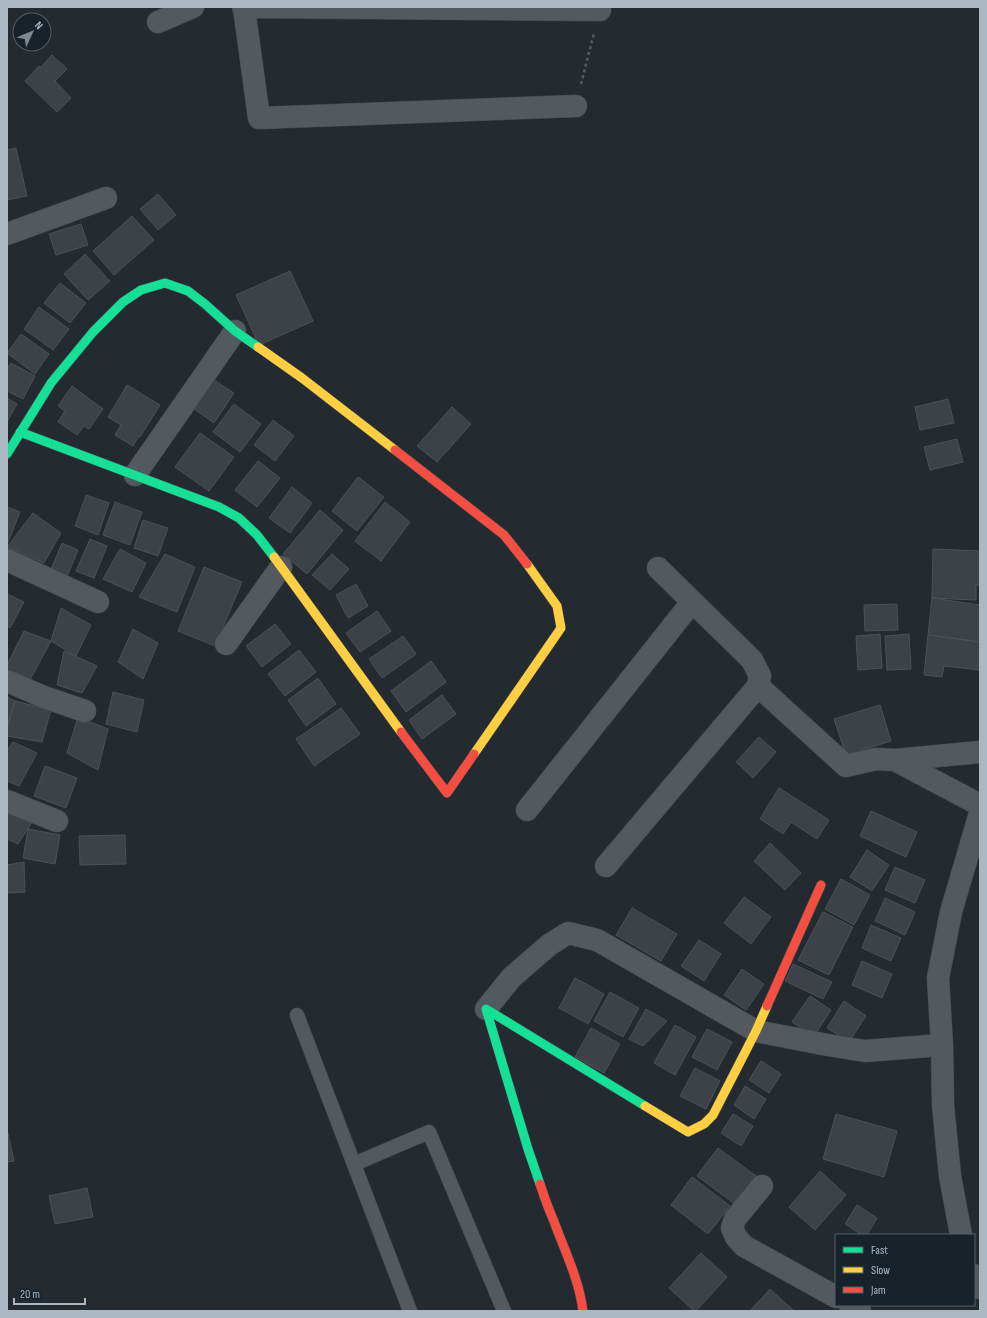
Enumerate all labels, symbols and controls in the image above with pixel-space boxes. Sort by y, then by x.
north arrow [12,12,52,52]
text: N [32,19,46,32]
legend [835,1234,975,1306]
text: Fast [871,1243,888,1258]
text: Slow [871,1263,890,1278]
scale bar [14,1280,85,1306]
text: Jam [870,1283,886,1298]
text: 20 m [20,1287,40,1302]

